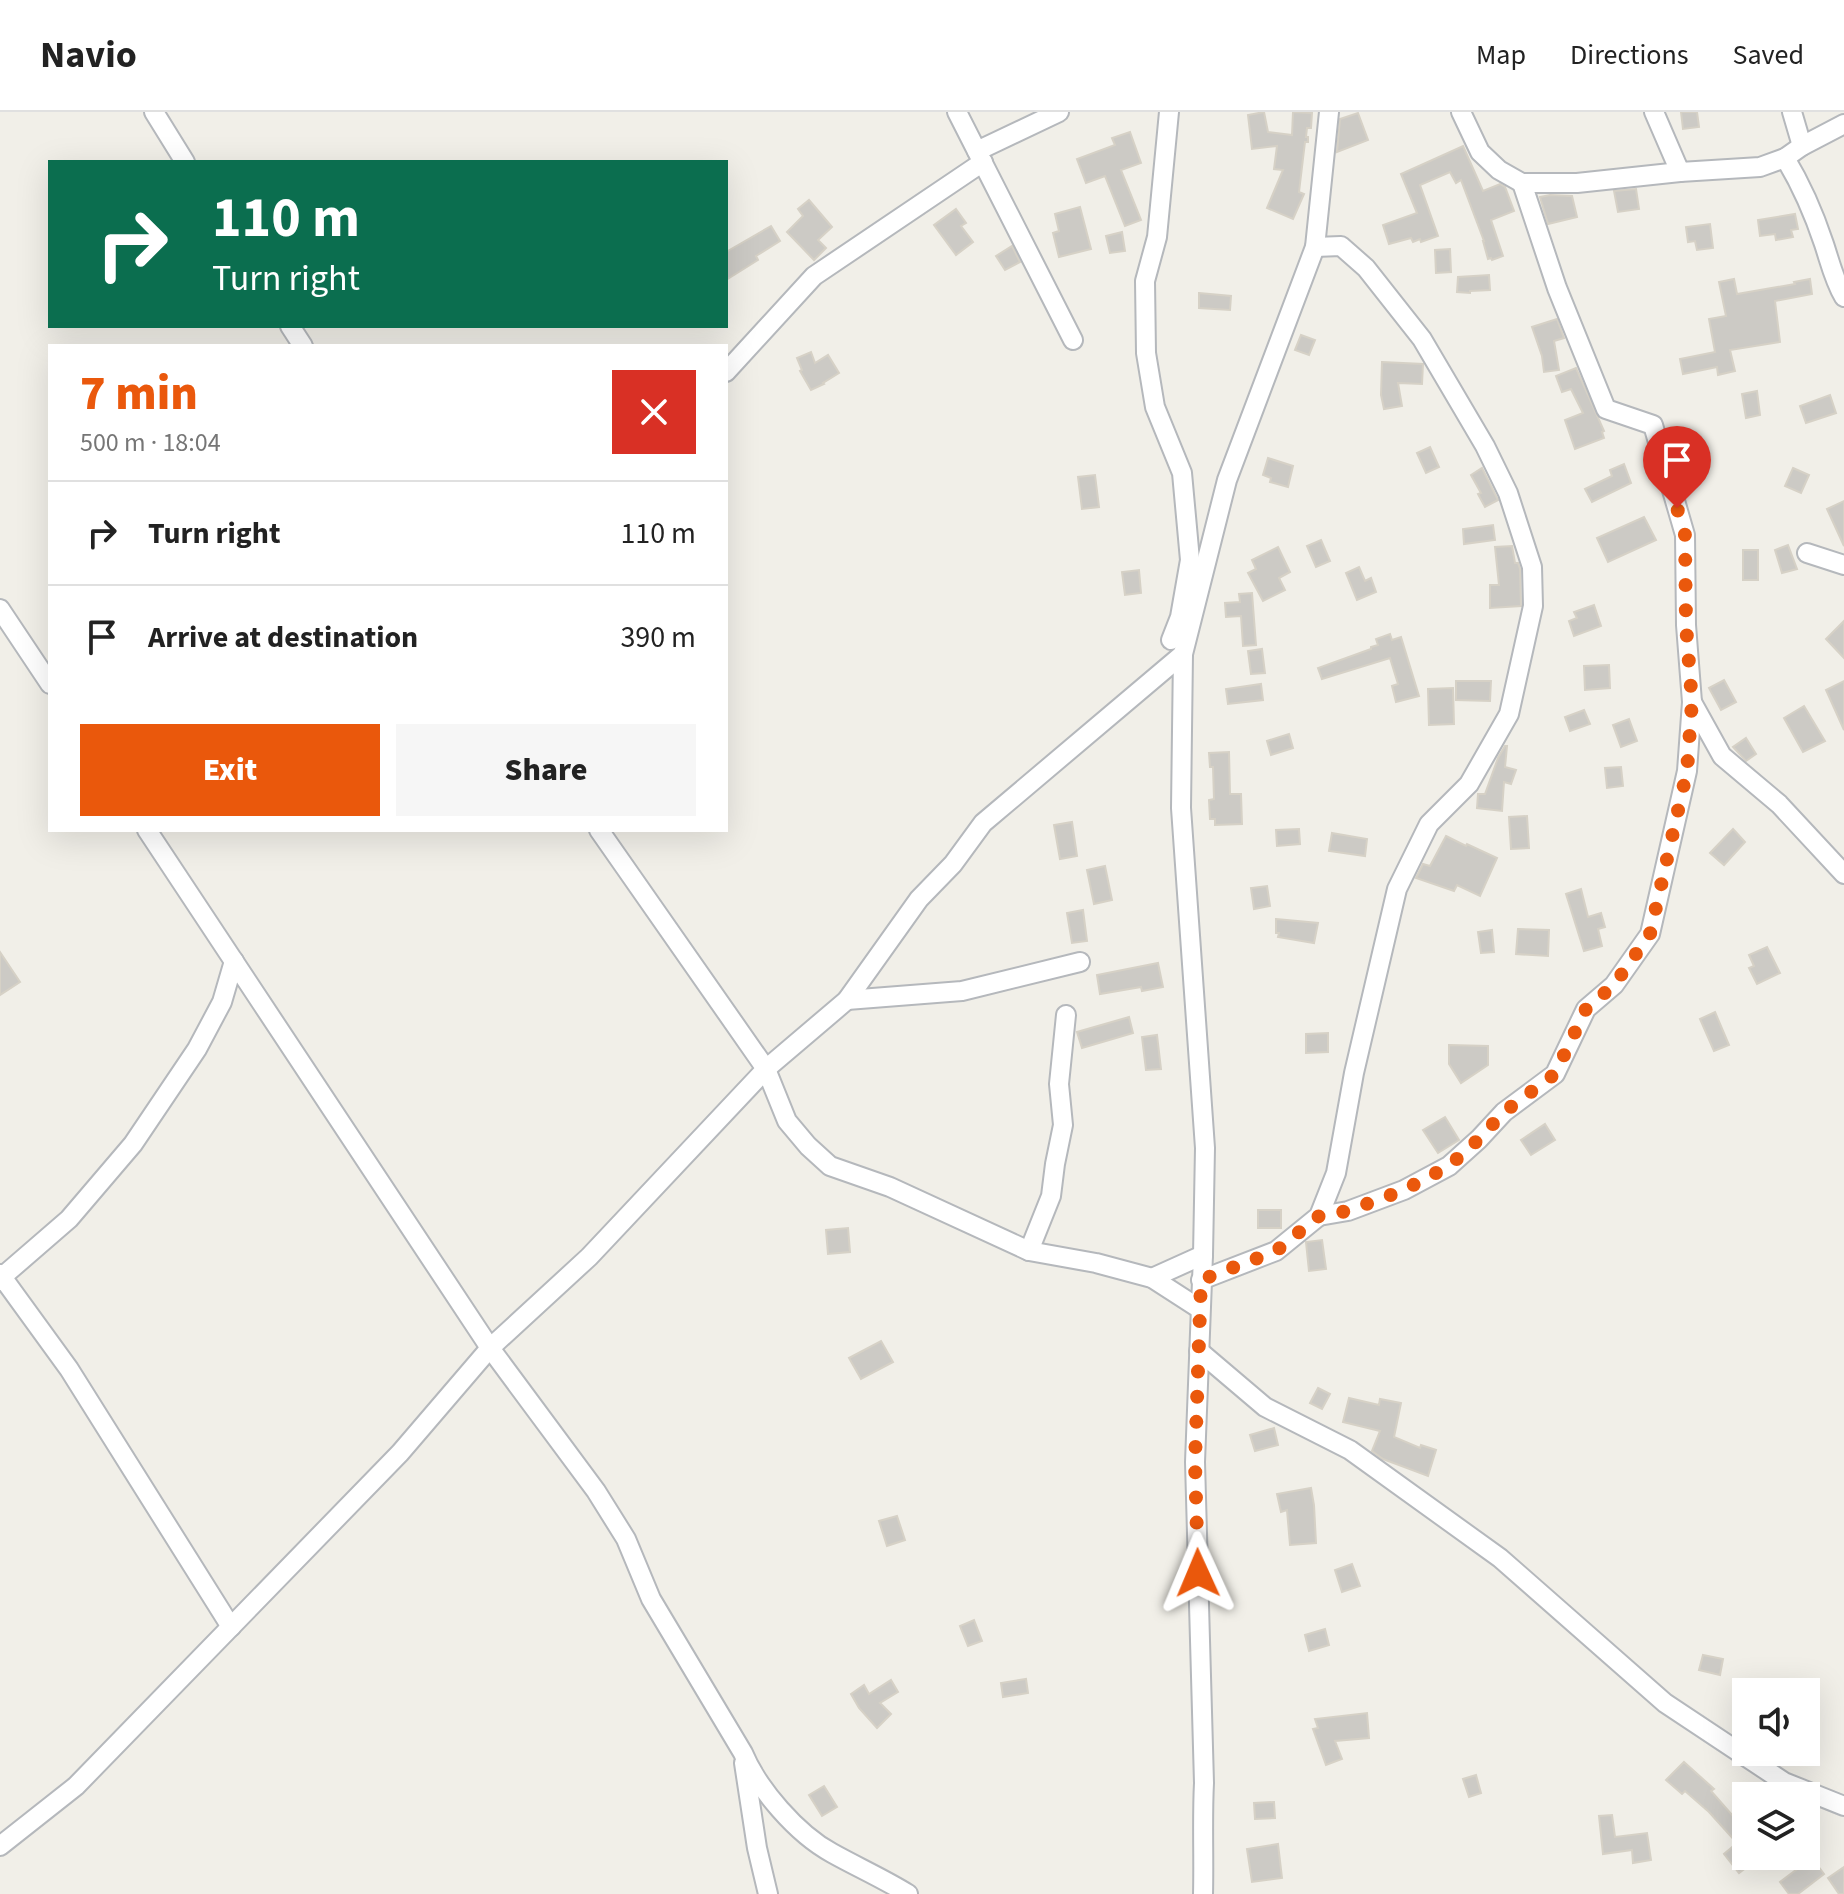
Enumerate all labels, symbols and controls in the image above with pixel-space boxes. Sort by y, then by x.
text: Navio [40,28,137,82]
text: Map [1476,35,1526,75]
text: Directions [1570,35,1689,75]
text: Saved [1733,35,1804,75]
text: 110 m [212,179,360,258]
icon: right [80,192,184,296]
text: Turn right [212,253,360,304]
text: 7 min [80,360,198,428]
button: close [612,370,696,454]
text: 500 m · 18:04 [80,424,221,461]
pin [1643,426,1711,508]
icon: arrive [1655,438,1699,482]
icon: right [80,511,124,555]
text: Turn right [148,512,280,555]
text: 110 m [620,512,696,555]
icon: arrive [80,615,124,659]
text: Arrive at destination [148,616,418,659]
text: 390 m [620,616,696,659]
button: Exit [80,724,380,816]
button: Share [396,724,696,816]
position arrow [1156,1531,1240,1615]
map controls [1732,1678,1820,1870]
button: sound [1732,1678,1820,1766]
button: layers [1732,1782,1820,1870]

